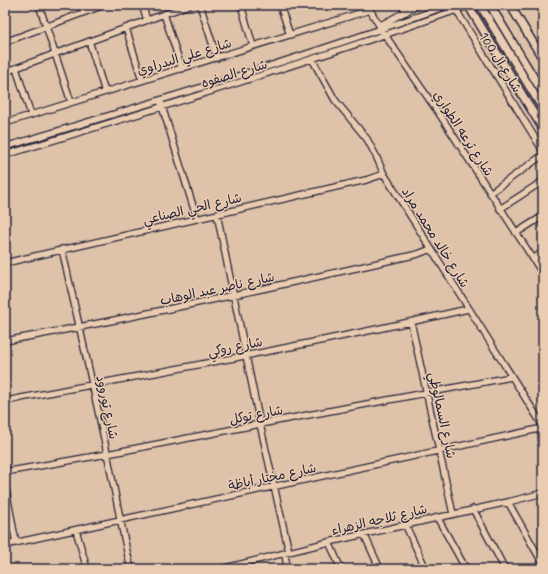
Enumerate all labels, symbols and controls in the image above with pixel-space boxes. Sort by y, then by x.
street label: شارع ال 100 [474,29,525,96]
street label: شارع علي البدراوي [135,35,234,82]
street label: شارع الصفوه [199,56,270,93]
street label: شارع ترعه الطواري [429,88,497,180]
street label: شارع خالد محمد مراد [397,184,473,291]
street label: شارع الحي الصناعي [141,190,244,231]
street label: شارع ناصر عبد الوهاب [159,269,276,310]
street label: شارع روكي [206,334,265,363]
street label: شارع السمالوطي [422,371,459,460]
street label: شارع توروود [91,374,122,441]
street label: شارع توكل [228,402,285,429]
street label: شارع مختار أباظة [227,460,318,495]
street label: شارع ثلاجه الزهراء [330,501,429,540]

